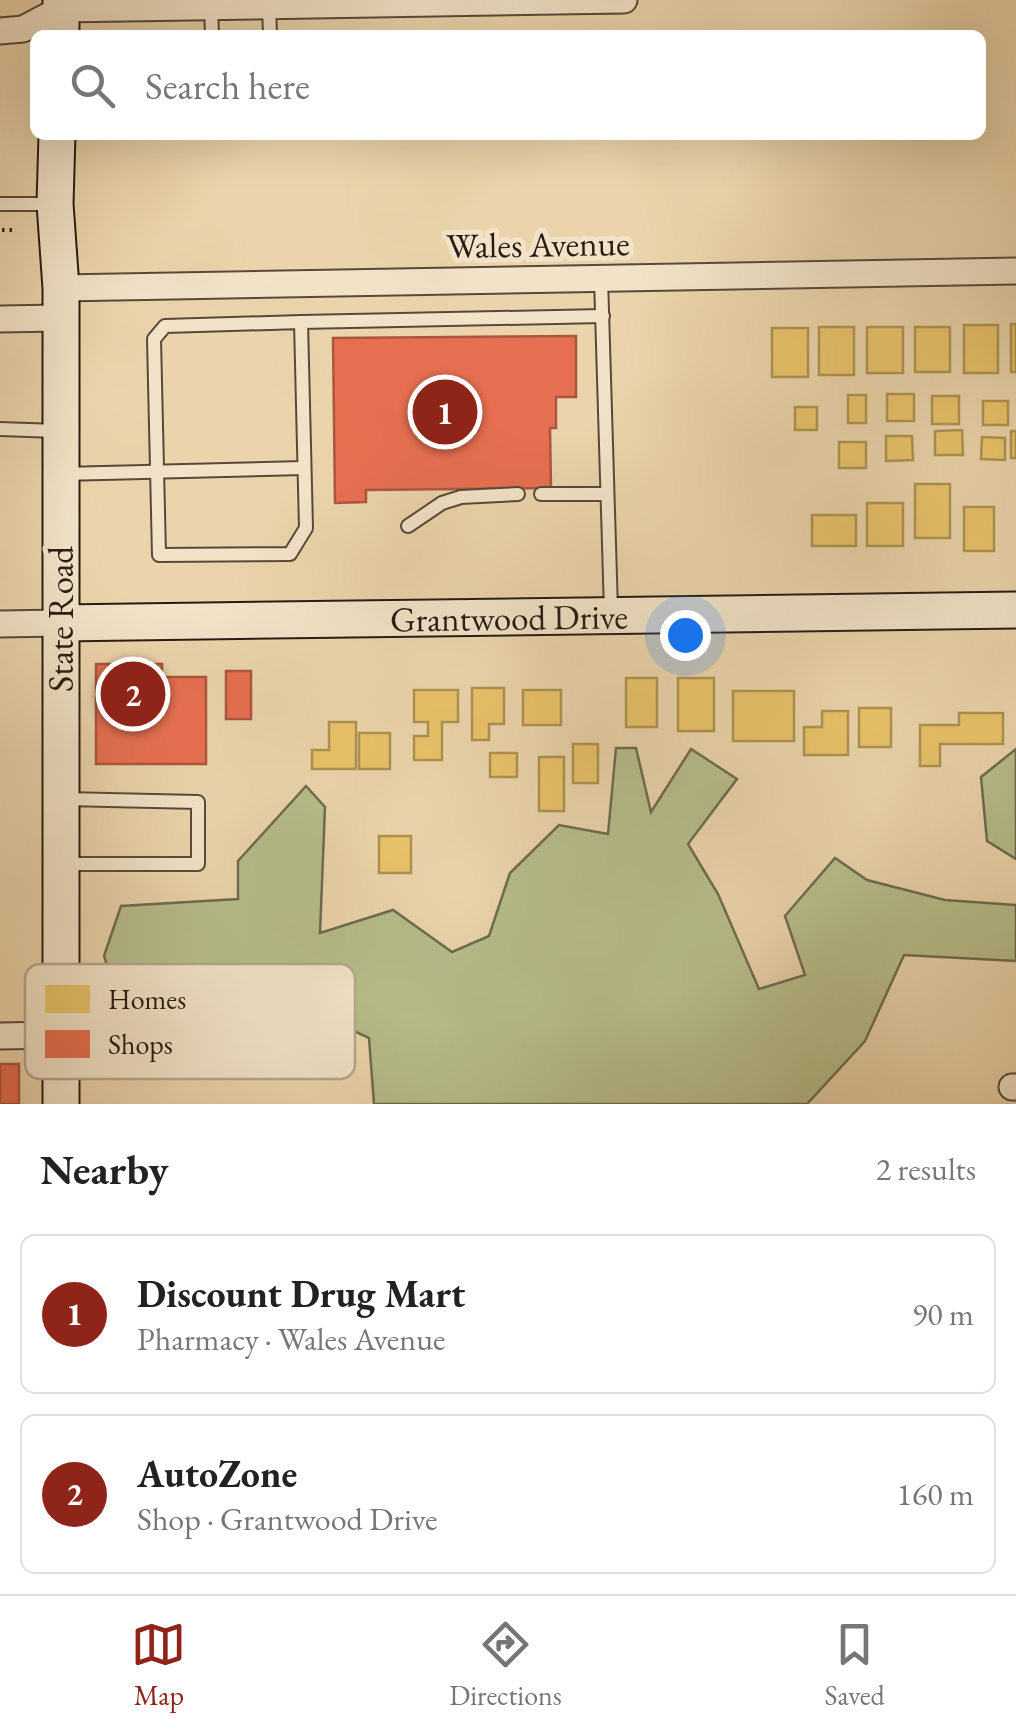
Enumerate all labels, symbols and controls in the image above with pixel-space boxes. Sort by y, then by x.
search box [30,30,986,140]
icon: search [65,58,120,113]
text: Search here [145,61,310,110]
street label: Wales Avenue [446,220,630,268]
pin: 1 [412,374,478,450]
street label: State Road [38,546,83,692]
street label: Grantwood Drive [390,593,628,641]
your location [660,610,711,661]
pin: 2 [100,656,166,732]
legend [25,964,355,1079]
text: Homes [108,981,186,1017]
text: Shops [108,1026,173,1062]
text: Nearby [40,1142,169,1197]
text: 2 results [876,1148,976,1190]
text: Discount Drug Mart [137,1269,465,1318]
text: 1 [66,1293,83,1335]
text: 90 m [912,1293,974,1335]
text: Pharmacy · Wales Avenue [137,1318,445,1360]
text: AutoZone [137,1449,297,1498]
text: 2 [66,1473,83,1515]
text: 160 m [897,1473,974,1515]
text: Shop · Grantwood Drive [137,1498,437,1540]
tab: Map [131,1617,186,1713]
tab: Directions [449,1617,562,1713]
tab: Saved [825,1617,885,1713]

